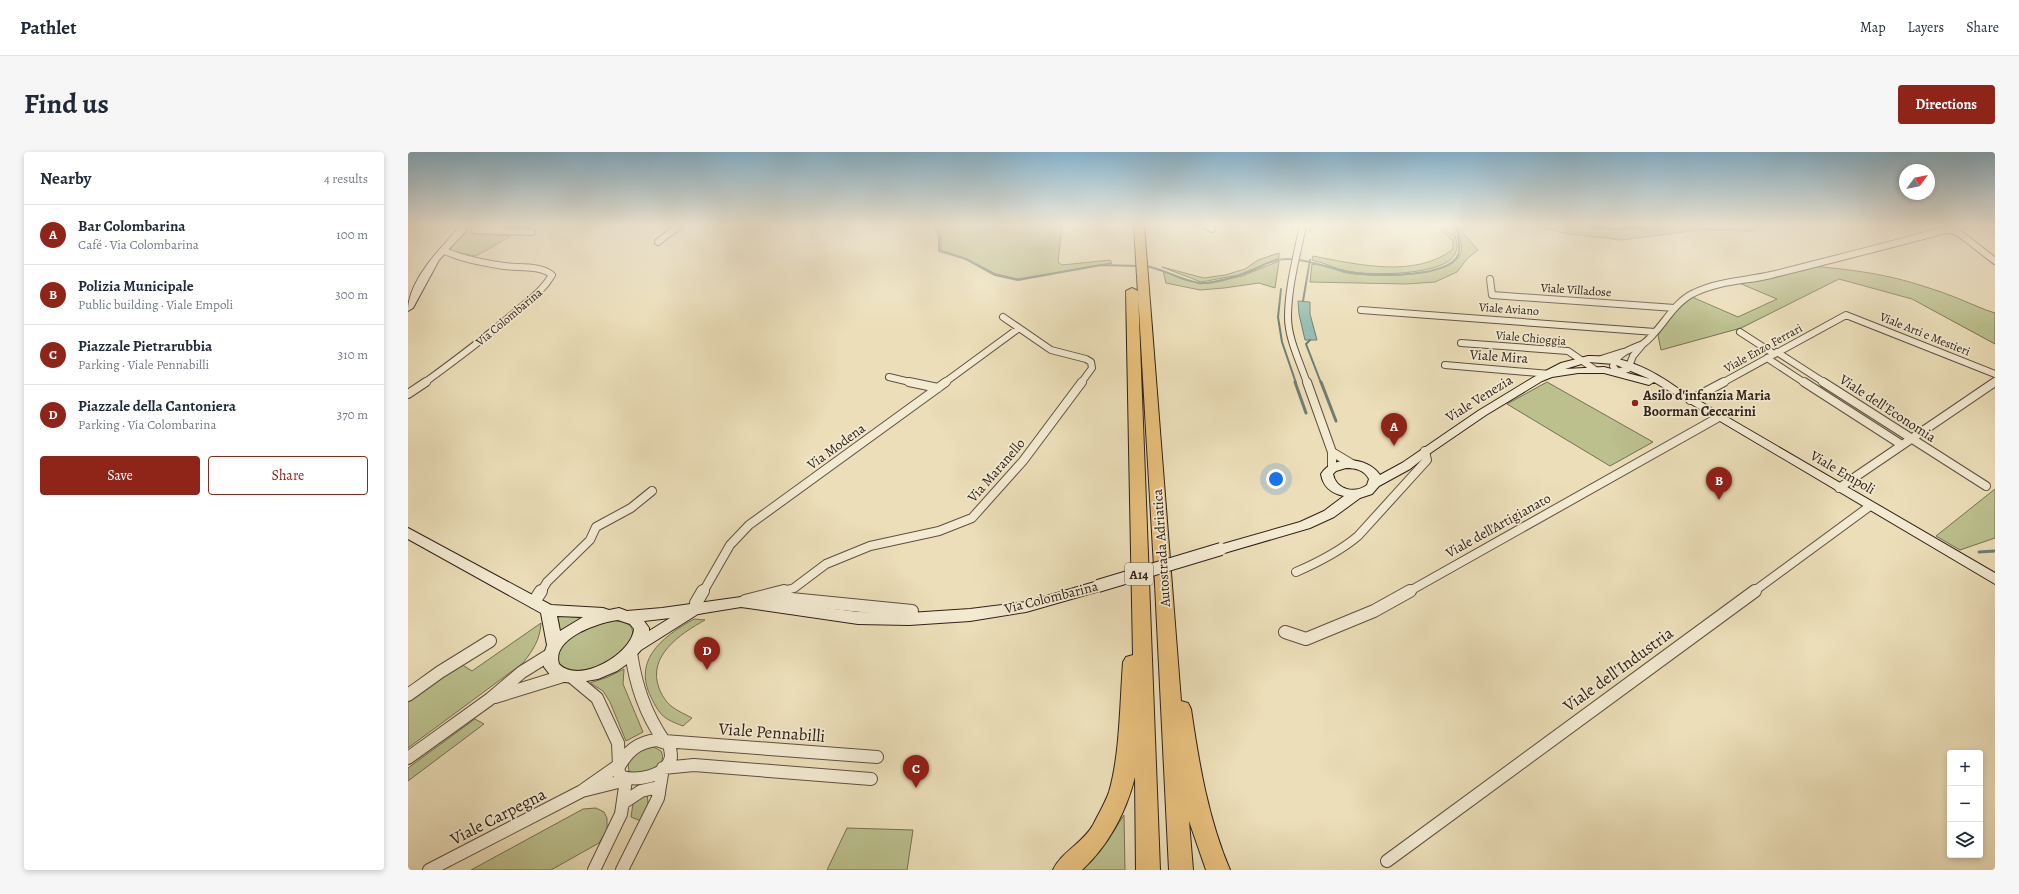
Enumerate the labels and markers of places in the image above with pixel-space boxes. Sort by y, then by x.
place label: Asilo d'infanzia Maria Boorman Ceccarini [1642,386,1771,421]
marker: Asilo d'infanzia Maria Boorman Ceccarini [1630,398,1640,408]
pin: A [1381,413,1407,446]
pin: B [1706,467,1732,500]
pin: D [694,637,720,670]
pin: C [903,755,929,788]

